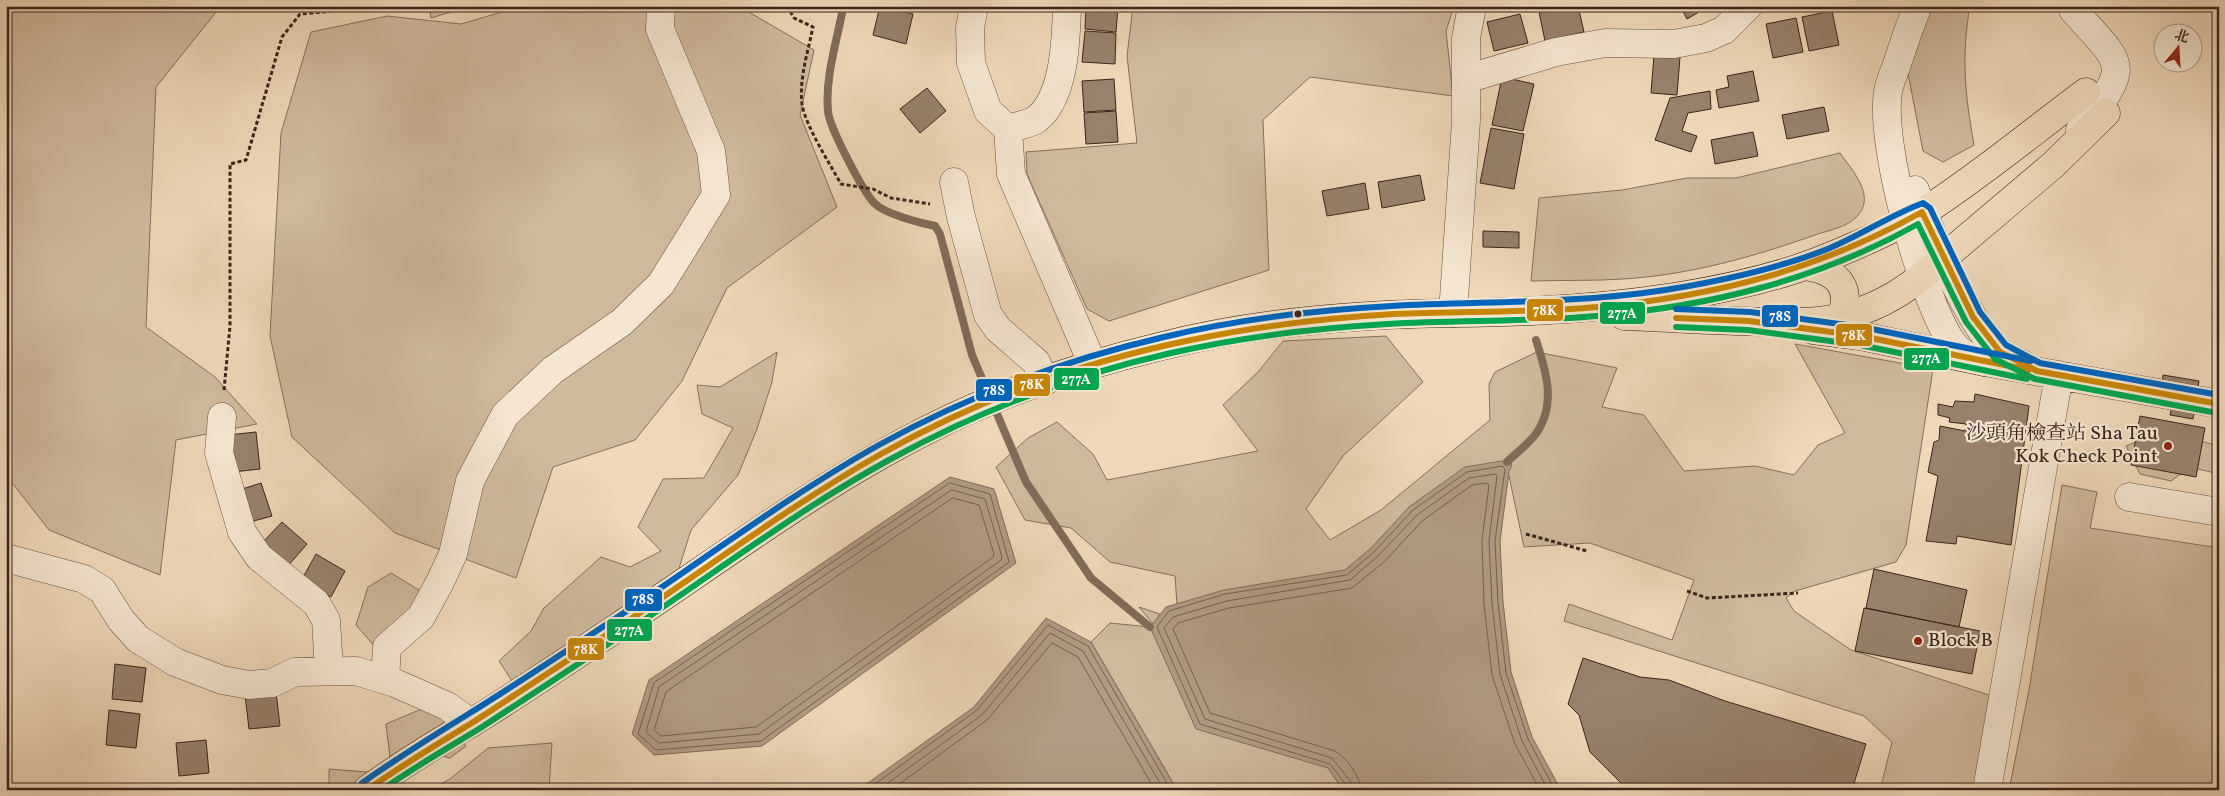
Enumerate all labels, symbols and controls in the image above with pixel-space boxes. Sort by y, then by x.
north arrow [2152,22,2202,72]
text: 北 [2172,26,2191,48]
line badge: 78K [1526,298,1564,322]
line badge: 277A [1599,301,1646,325]
text: 78K [1533,302,1557,321]
line badge: 78S [1761,304,1799,328]
text: 277A [1607,305,1637,324]
text: 78S [1769,308,1791,327]
unlabelled marker [1293,309,1303,319]
line badge: 78K [1835,323,1873,347]
text: 78K [1842,327,1866,346]
line badge: 277A [1903,347,1950,371]
text: 277A [1911,350,1941,369]
line badge: 277A [1053,367,1100,391]
text: 277A [1061,371,1091,390]
line badge: 78K [1013,373,1051,397]
text: 78K [1020,376,1044,395]
line badge: 78S [975,378,1013,402]
text: 78S [983,382,1005,401]
place label: 沙頭角檢查站 Sha Tau Kok Check Point [1966,420,2158,471]
marker: 沙頭角檢查站 Sha Tau Kok Check Point [2162,440,2174,452]
line badge: 78S [624,588,663,612]
text: 78S [632,591,654,610]
line badge: 277A [606,618,653,642]
text: 277A [614,622,644,641]
place label: Block B [1928,627,1993,655]
marker: Block B [1912,635,1924,647]
line badge: 78K [567,637,605,661]
text: 78K [574,641,598,660]

